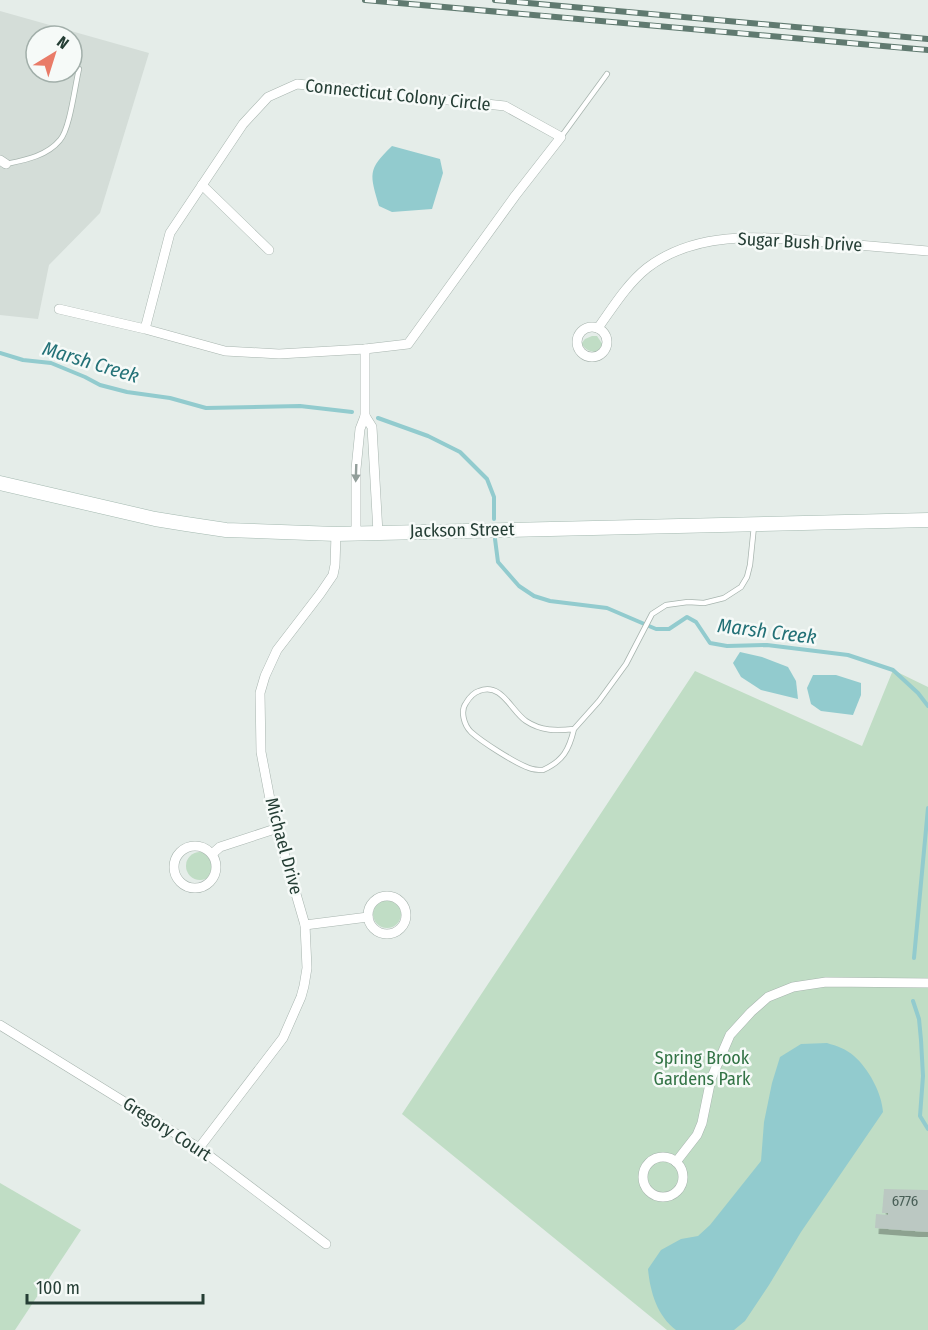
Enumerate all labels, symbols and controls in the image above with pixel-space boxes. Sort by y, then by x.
north arrow [24,24,84,84]
text: N [53,32,73,53]
street label: Connecticut Colony Circle [304,74,492,116]
street label: Sugar Bush Drive [737,228,863,256]
water label: Marsh Creek [40,336,142,388]
one-way arrow [351,464,361,483]
street label: Jackson Street [409,518,515,542]
water label: Marsh Creek [716,613,818,649]
street label: Michael Drive [261,795,308,897]
park label: Spring Brook Gardens Park [654,1047,751,1090]
street label: Gregory Court [119,1092,215,1166]
house number: 6776 [892,1192,918,1210]
scale bar [27,1267,202,1305]
text: 100 m [36,1277,80,1299]

